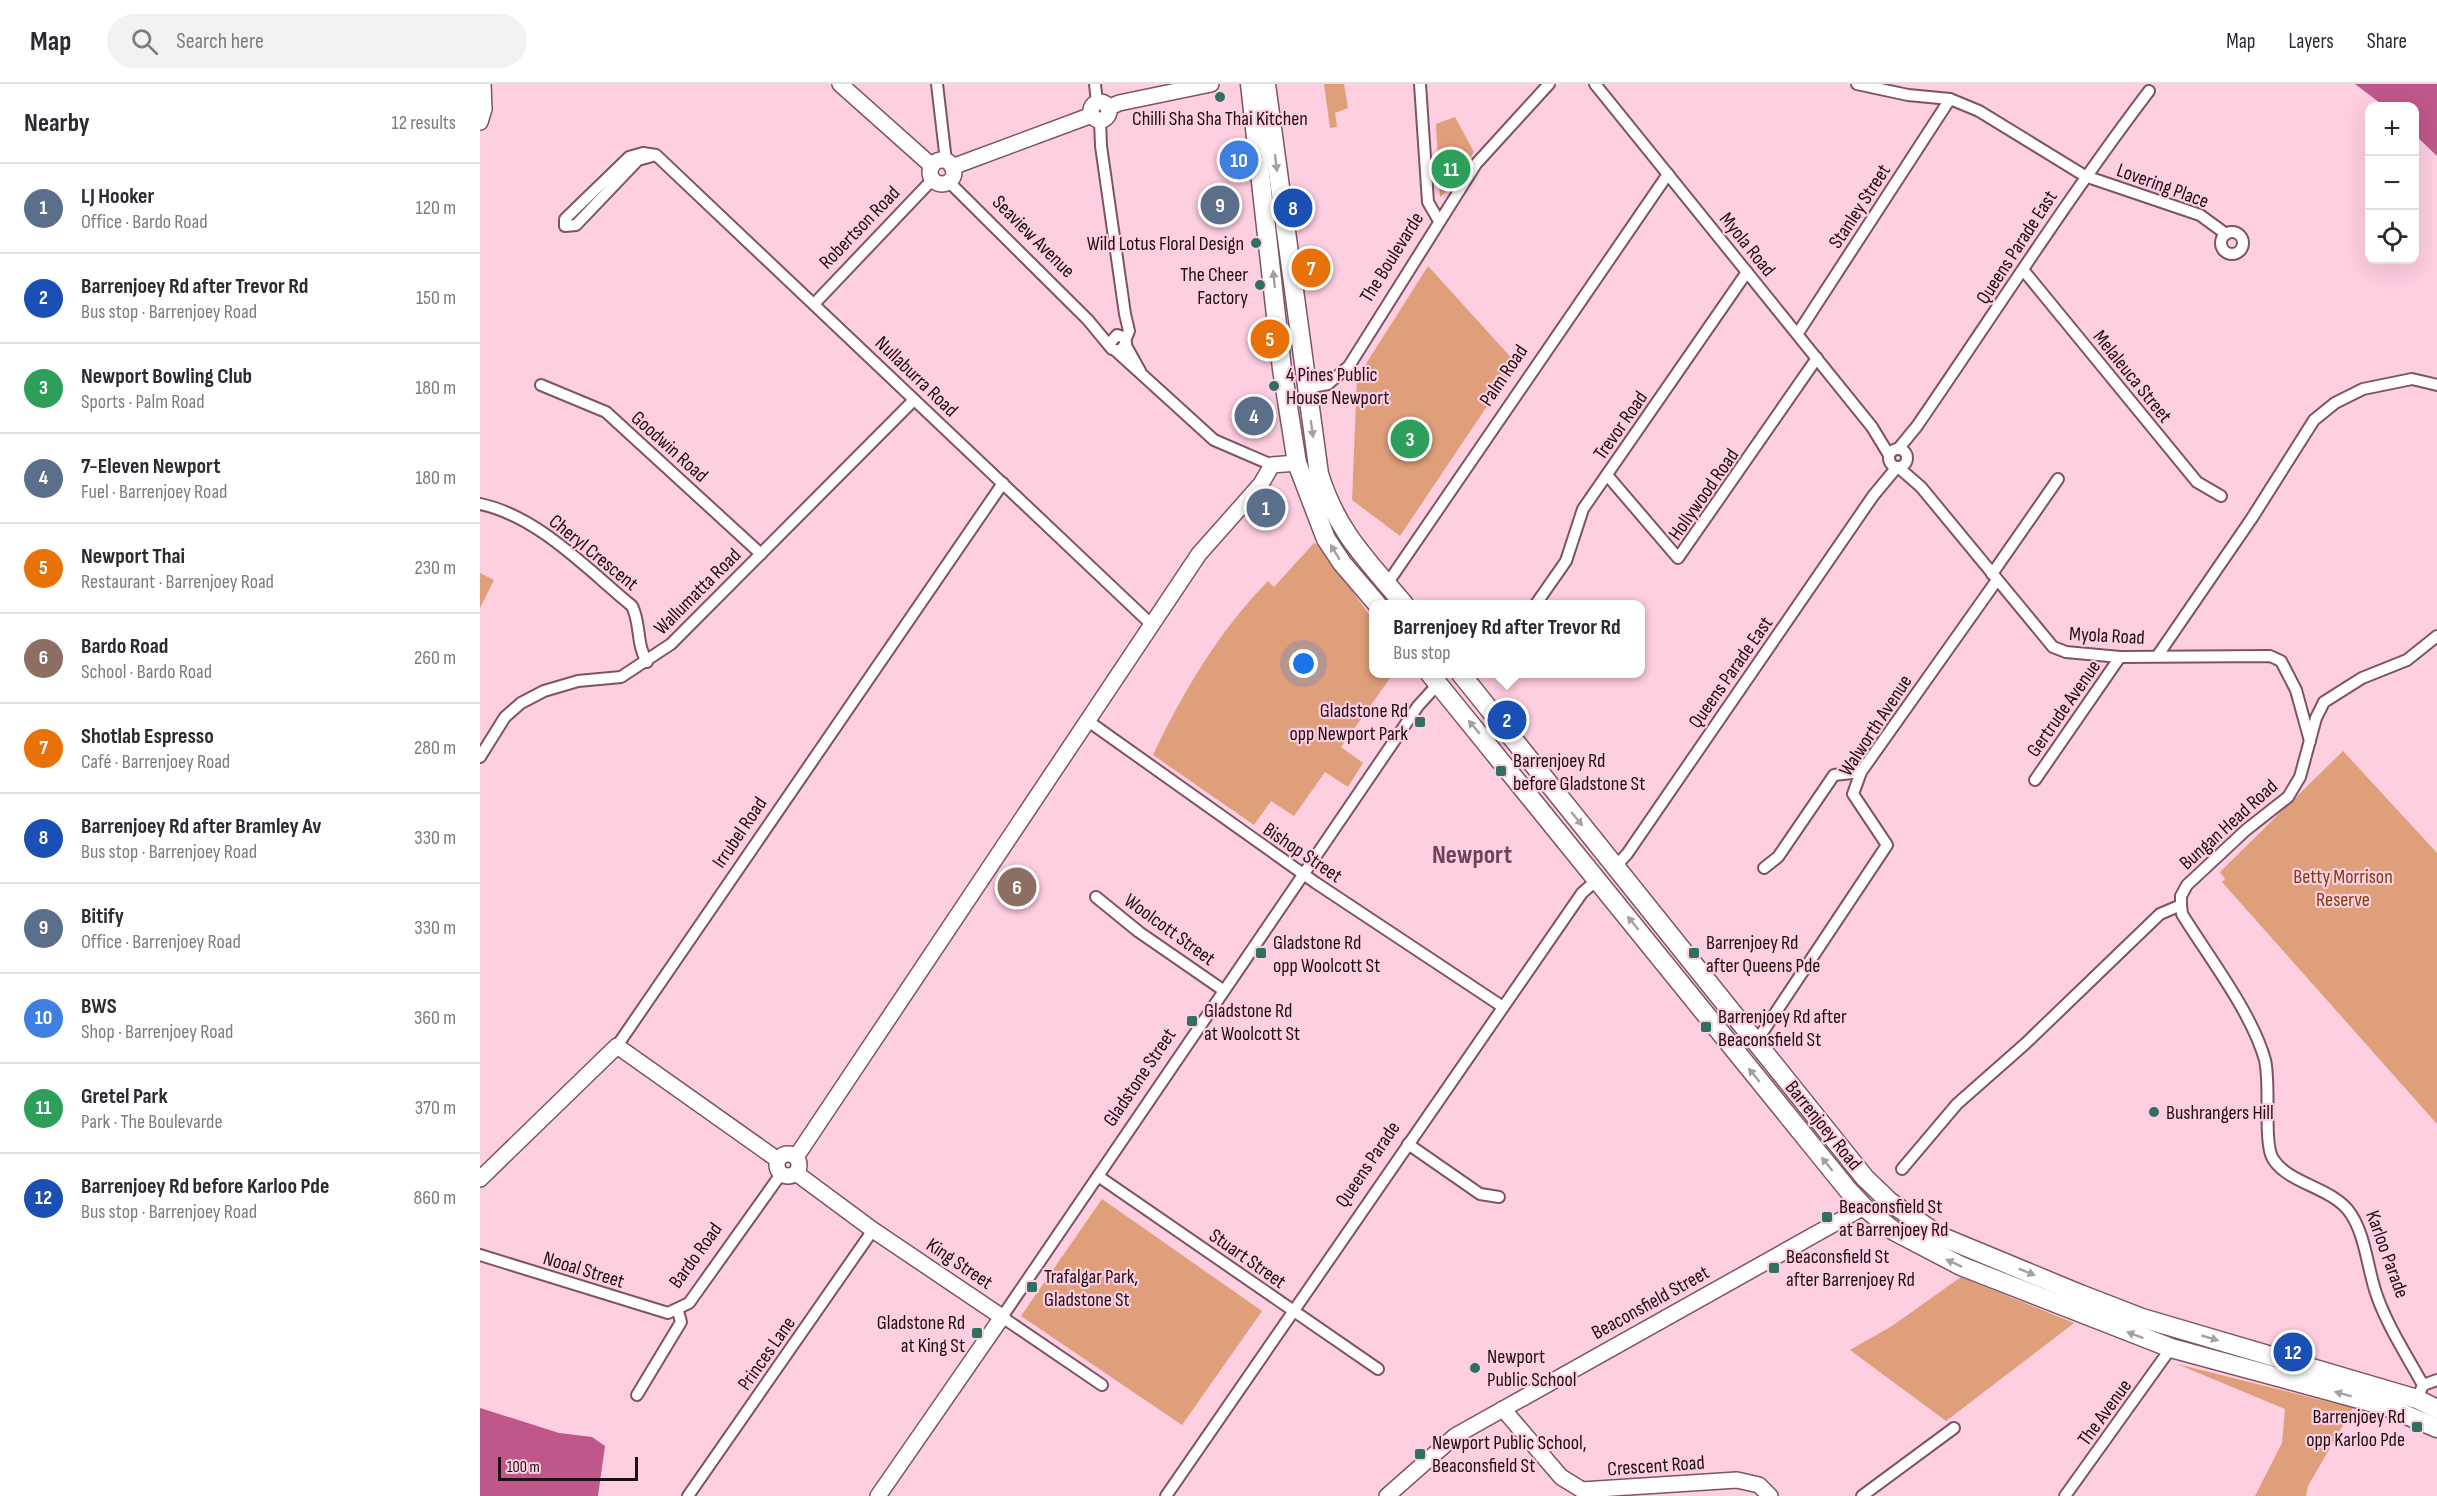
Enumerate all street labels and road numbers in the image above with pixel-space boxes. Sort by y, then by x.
street label: Lovering Place [2113,158,2212,214]
street label: Stanley Street [1824,160,1896,253]
street label: Robertson Road [814,181,905,274]
street label: Queens Parade East [1971,186,2062,309]
street label: Seaview Avenue [987,190,1080,283]
street label: The Boulevarde [1355,208,1429,307]
street label: Myola Road [1714,208,1780,282]
street label: Melaleuca Street [2088,325,2177,428]
street label: Nullaburra Road [870,331,963,422]
street label: Palm Road [1475,340,1533,411]
street label: Trevor Road [1589,387,1653,464]
street label: Goodwin Road [626,406,713,487]
street label: Hollywood Road [1664,444,1744,545]
street label: Cheryl Crescent [544,510,643,596]
street label: Wallumatta Road [649,543,746,640]
street label: Queens Parade East [1684,612,1778,733]
street label: Myola Road [2069,622,2145,650]
street label: Gertrude Avenue [2022,656,2106,762]
street label: Walworth Avenue [1834,670,1918,781]
street label: Bungan Head Road [2175,774,2283,875]
street label: Irrubel Road [707,792,772,873]
street label: Bishop Street [1258,818,1347,888]
street label: Woolcott Street [1119,889,1220,971]
street label: Gladstone Street [1098,1024,1181,1131]
street label: Barrenjoey Road [1780,1076,1867,1175]
street label: Queens Parade [1330,1117,1405,1212]
street label: Karloo Parade [2360,1207,2414,1301]
street label: Bardo Road [664,1218,728,1293]
street label: Stuart Street [1204,1224,1290,1294]
street label: King Street [922,1233,997,1295]
street label: Nooal Street [540,1246,627,1294]
street label: Beaconsfield Street [1587,1261,1714,1345]
street label: Princes Lane [733,1312,801,1395]
street label: The Avenue [2073,1375,2137,1451]
street label: Crescent Road [1607,1451,1706,1481]

